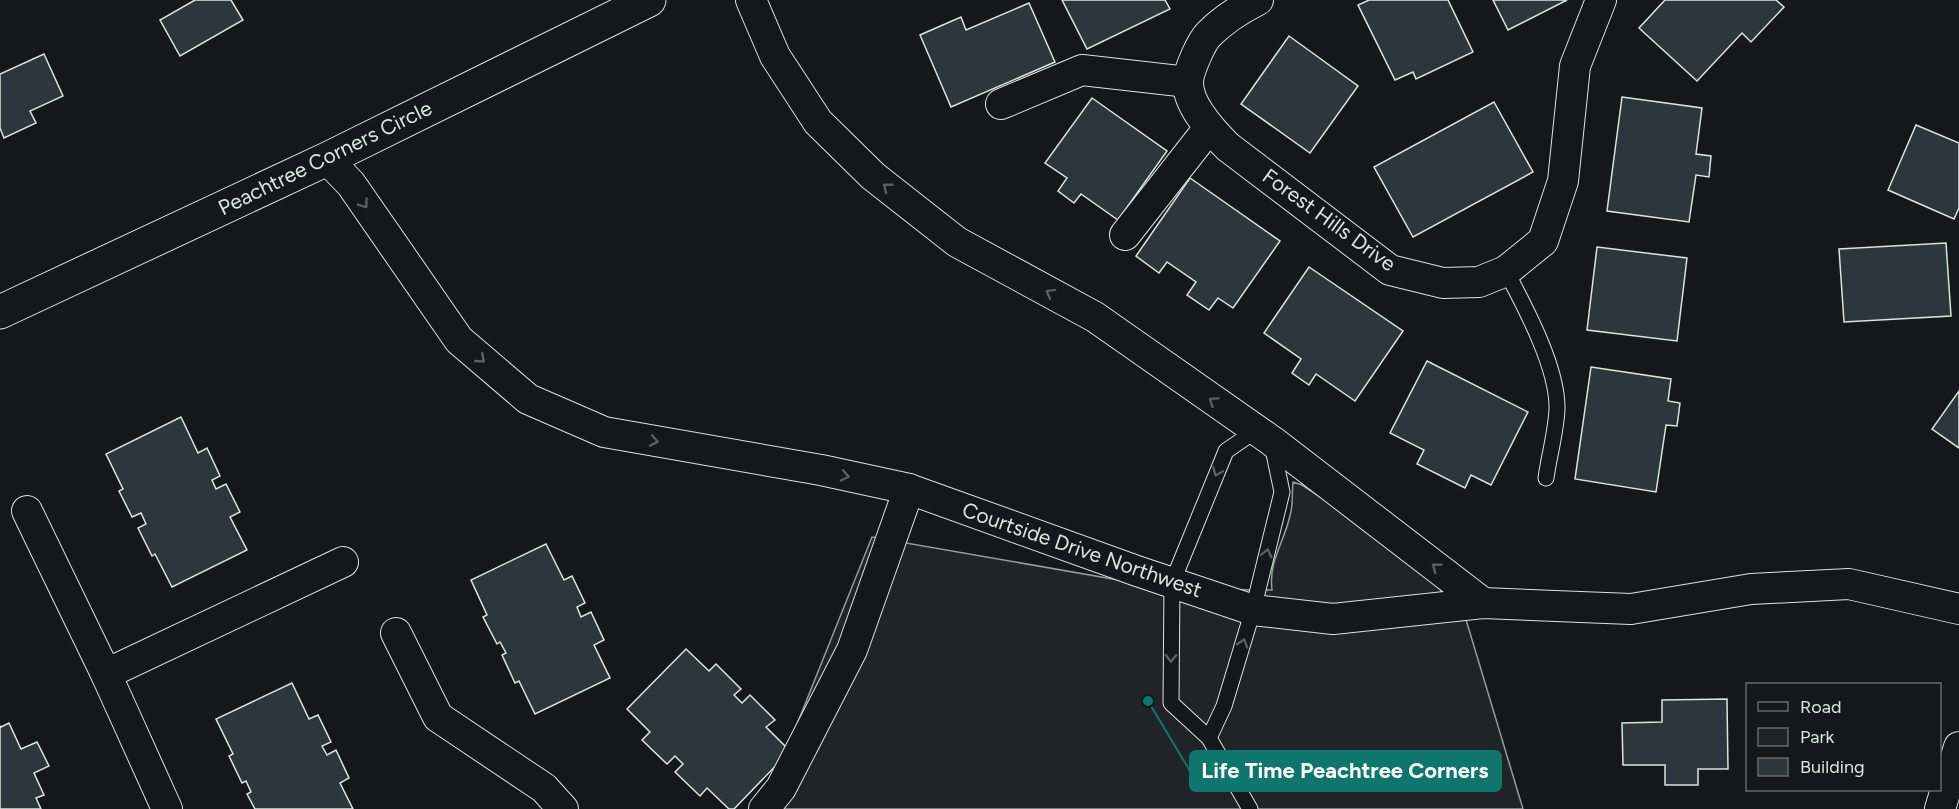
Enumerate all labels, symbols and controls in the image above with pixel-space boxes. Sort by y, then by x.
street label: Peachtree Corners Circle [214,95,436,220]
street label: Forest Hills Drive [1258,163,1401,276]
one-way arrow [883,184,894,195]
one-way arrow [357,197,368,208]
one-way arrow [1046,289,1057,300]
one-way arrow [474,352,485,363]
one-way arrow [1208,397,1219,408]
one-way arrow [649,434,658,446]
one-way arrow [1212,466,1224,477]
one-way arrow [840,468,850,481]
street label: Courtside Drive Northwest [959,497,1205,602]
one-way arrow [1259,548,1272,558]
one-way arrow [1432,564,1443,575]
one-way arrow [1236,638,1248,649]
one-way arrow [1165,654,1177,663]
legend [1746,683,1941,791]
text: Road [1800,696,1841,718]
text: Park [1800,726,1835,748]
callout: Life Time Peachtree Corners [1190,751,1501,791]
text: Building [1800,756,1865,778]
text: Life Time Peachtree Corners [1201,757,1489,784]

